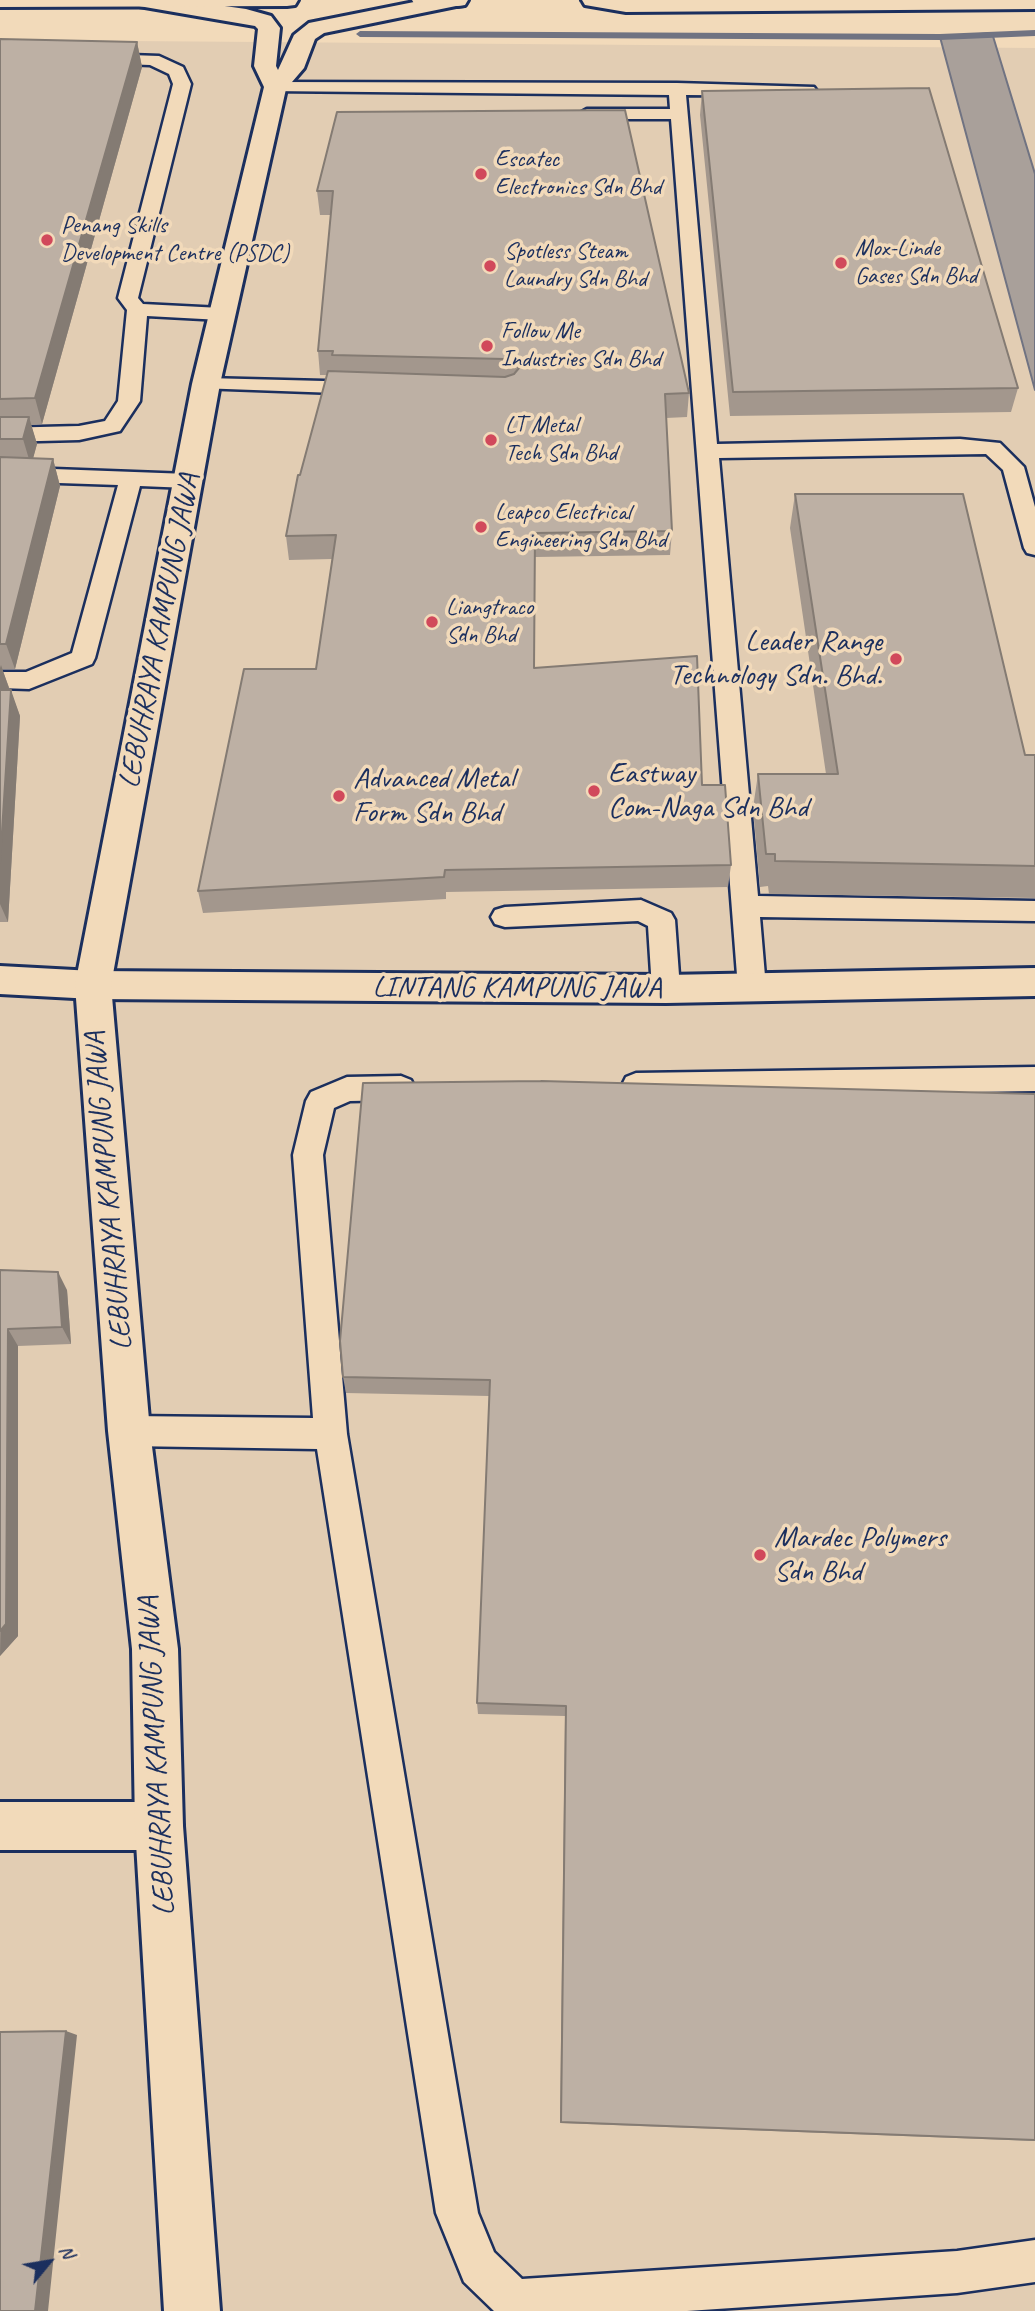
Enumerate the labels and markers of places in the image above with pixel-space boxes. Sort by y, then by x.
place label: Escatec Electronics Sdn Bhd [495,146,661,202]
marker: Escatec Electronics Sdn Bhd [473,166,489,182]
place label: Penang Skills Development Centre (PSDC) [61,212,289,268]
marker: Penang Skills Development Centre (PSDC) [39,232,55,248]
place label: Mox-Linde Gases Sdn Bhd [855,235,977,291]
place label: Spotless Steam Laundry Sdn Bhd [504,238,647,294]
marker: Mox-Linde Gases Sdn Bhd [833,255,849,271]
marker: Spotless Steam Laundry Sdn Bhd [482,258,498,274]
place label: Follow Me Industries Sdn Bhd [501,318,661,374]
marker: Follow Me Industries Sdn Bhd [479,338,495,354]
place label: LT Metal Tech Sdn Bhd [505,412,617,468]
marker: LT Metal Tech Sdn Bhd [483,432,499,448]
place label: Leapco Electrical Engineering Sdn Bhd [495,499,666,555]
marker: Leapco Electrical Engineering Sdn Bhd [473,519,489,535]
place label: Liangtraco Sdn Bhd [446,594,533,650]
marker: Liangtraco Sdn Bhd [424,614,440,630]
place label: Leader Range Technology Sdn. Bhd. [669,624,882,694]
marker: Leader Range Technology Sdn. Bhd. [888,651,904,667]
place label: Eastway Com-Naga Sdn Bhd [608,756,808,826]
place label: Advanced Metal Form Sdn Bhd [353,761,514,832]
marker: Eastway Com-Naga Sdn Bhd [586,783,602,799]
marker: Advanced Metal Form Sdn Bhd [331,788,347,804]
place label: Mardec Polymers Sdn Bhd [774,1520,946,1590]
marker: Mardec Polymers Sdn Bhd [752,1547,768,1563]

